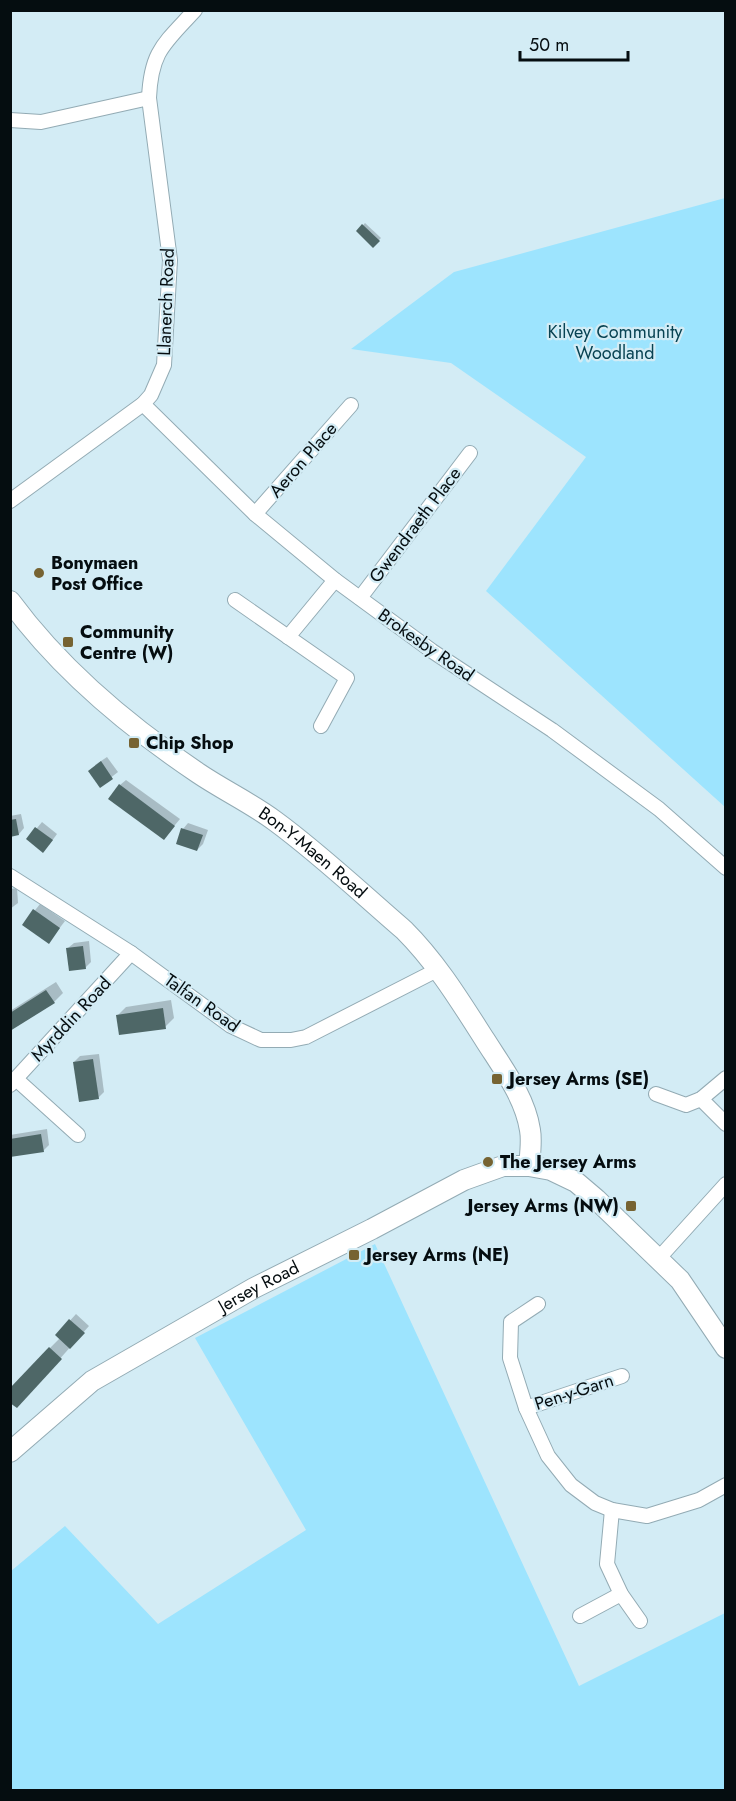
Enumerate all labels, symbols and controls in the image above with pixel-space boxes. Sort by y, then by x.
scale bar [520,24,628,62]
text: 50 m [529,32,569,58]
street label: Llanerch Road [151,248,181,356]
park label: Kilvey Community Woodland [547,319,683,366]
street label: Aeron Place [263,417,343,503]
street label: Gwendraeth Place [363,462,467,588]
place label: Bonymaen Post Office [51,550,143,597]
marker: Bonymaen Post Office [32,566,46,580]
street label: Brokesby Road [373,602,479,688]
place label: Community Centre (W) [80,619,174,666]
marker: Community Centre (W) [61,635,75,649]
place label: Chip Shop [146,730,234,756]
marker: Chip Shop [127,736,141,750]
street label: Bon-Y-Maen Road [253,800,373,905]
street label: Talfan Road [159,967,245,1039]
street label: Myrddin Road [25,971,117,1067]
place label: Jersey Arms (SE) [506,1066,649,1092]
marker: Jersey Arms (SE) [490,1072,504,1086]
place label: The Jersey Arms [500,1149,636,1175]
marker: The Jersey Arms [481,1155,495,1169]
place label: Jersey Arms (NW) [465,1193,619,1219]
marker: Jersey Arms (NW) [624,1199,638,1213]
place label: Jersey Arms (NE) [363,1242,509,1268]
marker: Jersey Arms (NE) [347,1248,361,1262]
street label: Jersey Road [212,1255,304,1320]
street label: Pen-y-Garn [531,1367,617,1417]

